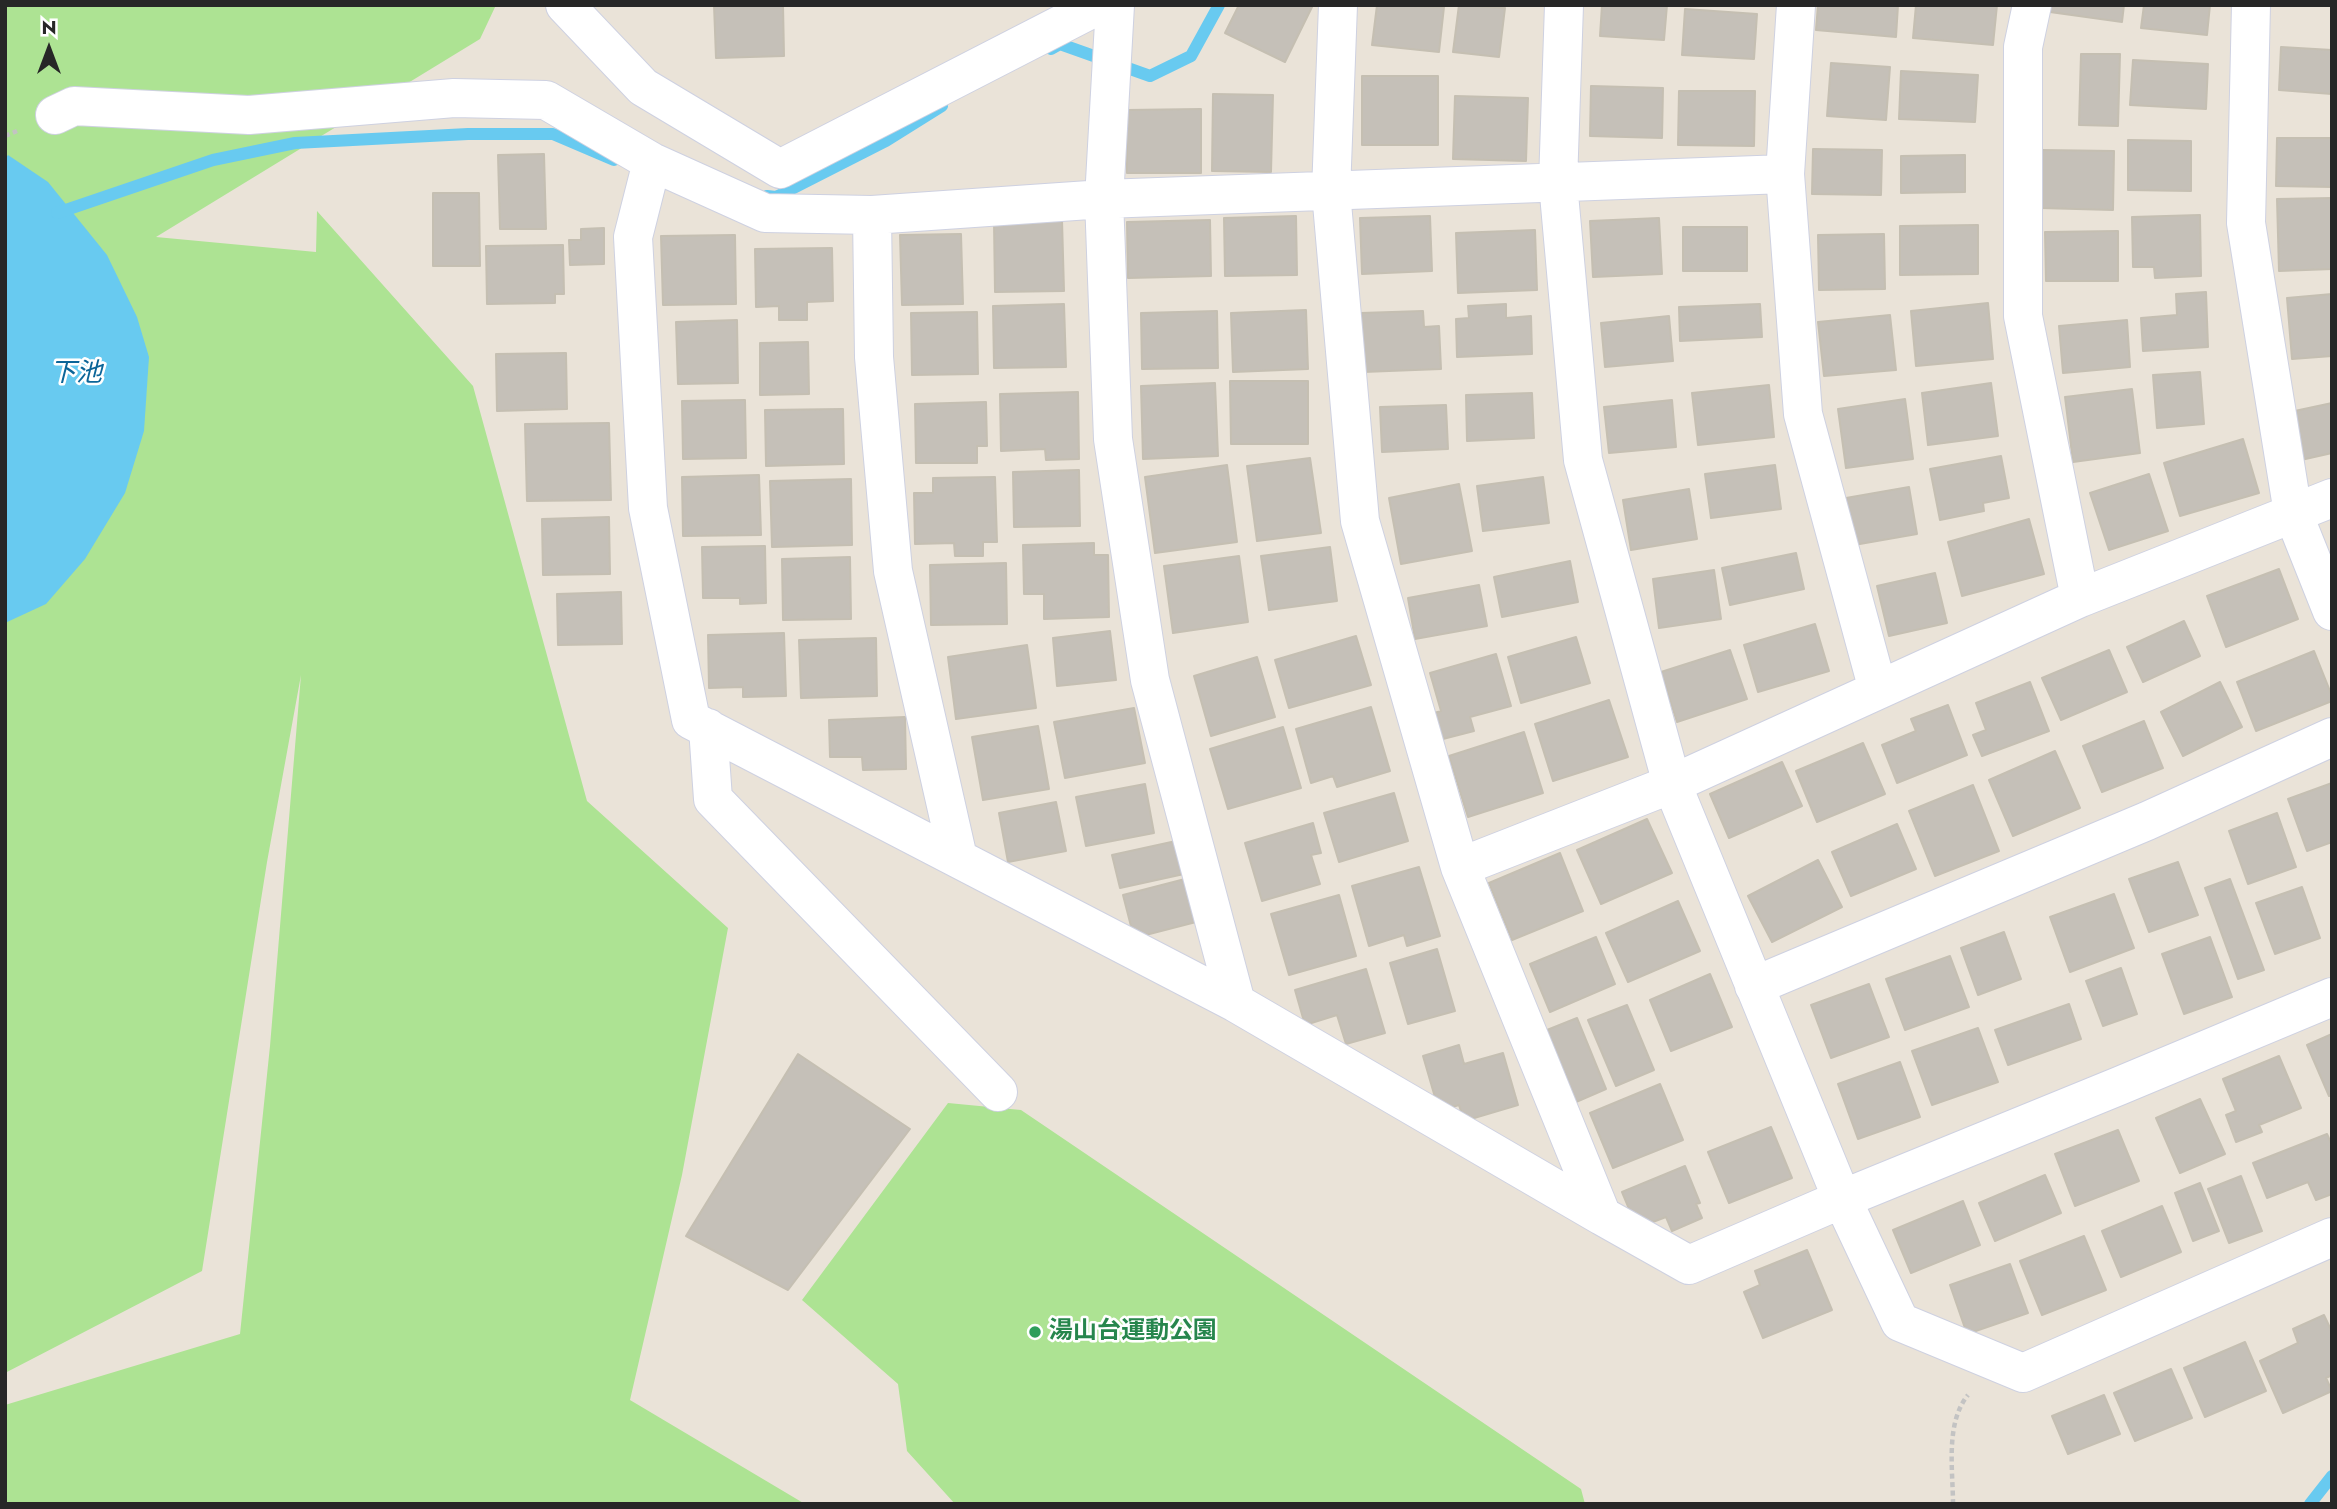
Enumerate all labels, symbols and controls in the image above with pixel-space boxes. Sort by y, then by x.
north arrow [14,14,84,84]
text: N [41,14,57,41]
water label: 下池 [50,359,102,391]
place label: 湯山台運動公園 [1049,1318,1217,1346]
marker: 湯山台運動公園 [1027,1324,1043,1340]

